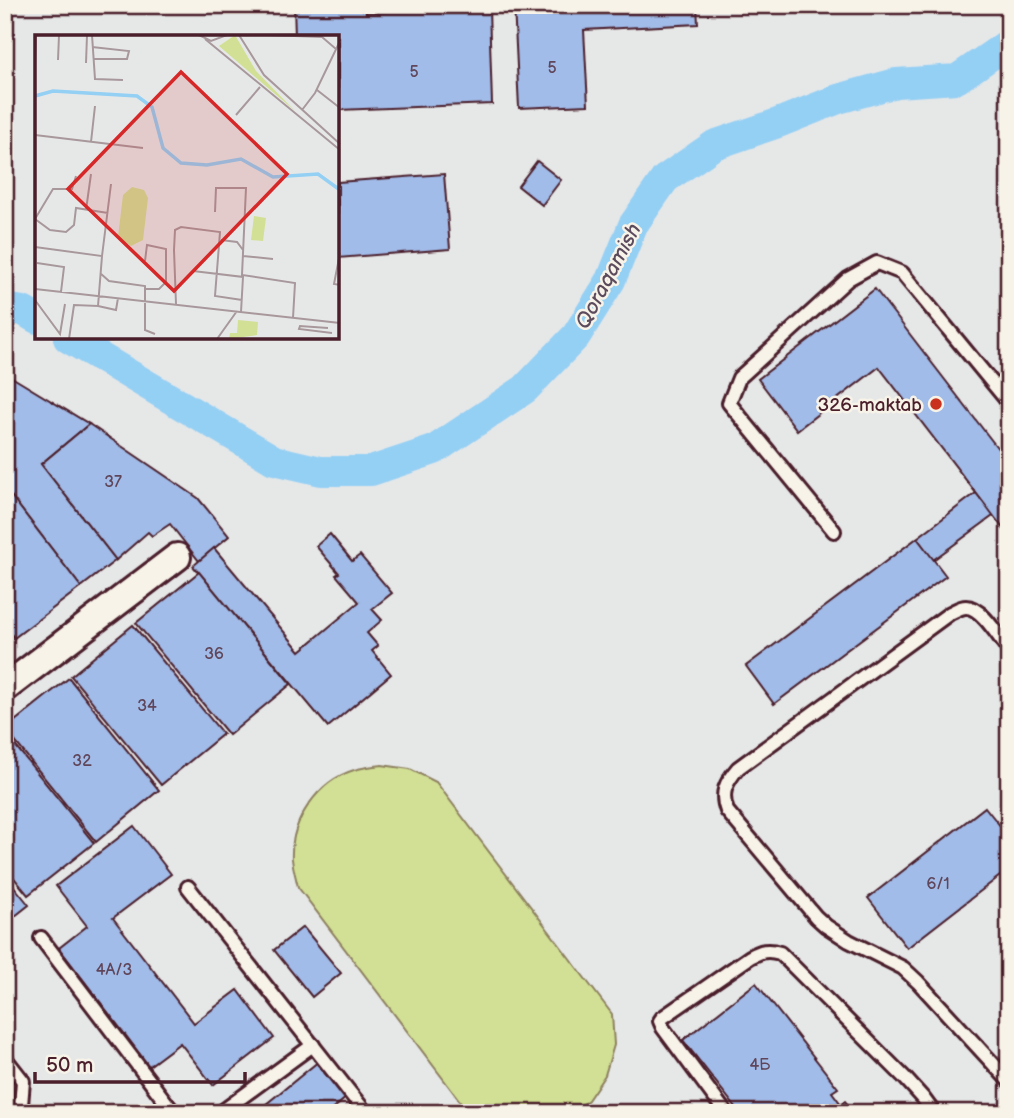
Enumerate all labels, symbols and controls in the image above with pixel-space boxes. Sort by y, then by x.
inset map [35,35,340,340]
house number: 5 [547,59,557,78]
house number: 5 [409,63,419,82]
water label: Qoraqamish [570,219,647,333]
place label: 326-maktab [817,394,922,417]
marker: 326-maktab [928,396,944,412]
house number: 37 [104,473,122,492]
house number: 36 [204,645,224,664]
house number: 34 [137,697,157,716]
house number: 32 [72,752,92,771]
house number: 6/1 [926,875,950,894]
house number: 4A/3 [96,961,132,980]
scale bar [35,1041,245,1085]
text: 50 m [46,1053,93,1078]
house number: 4Б [750,1056,771,1075]

